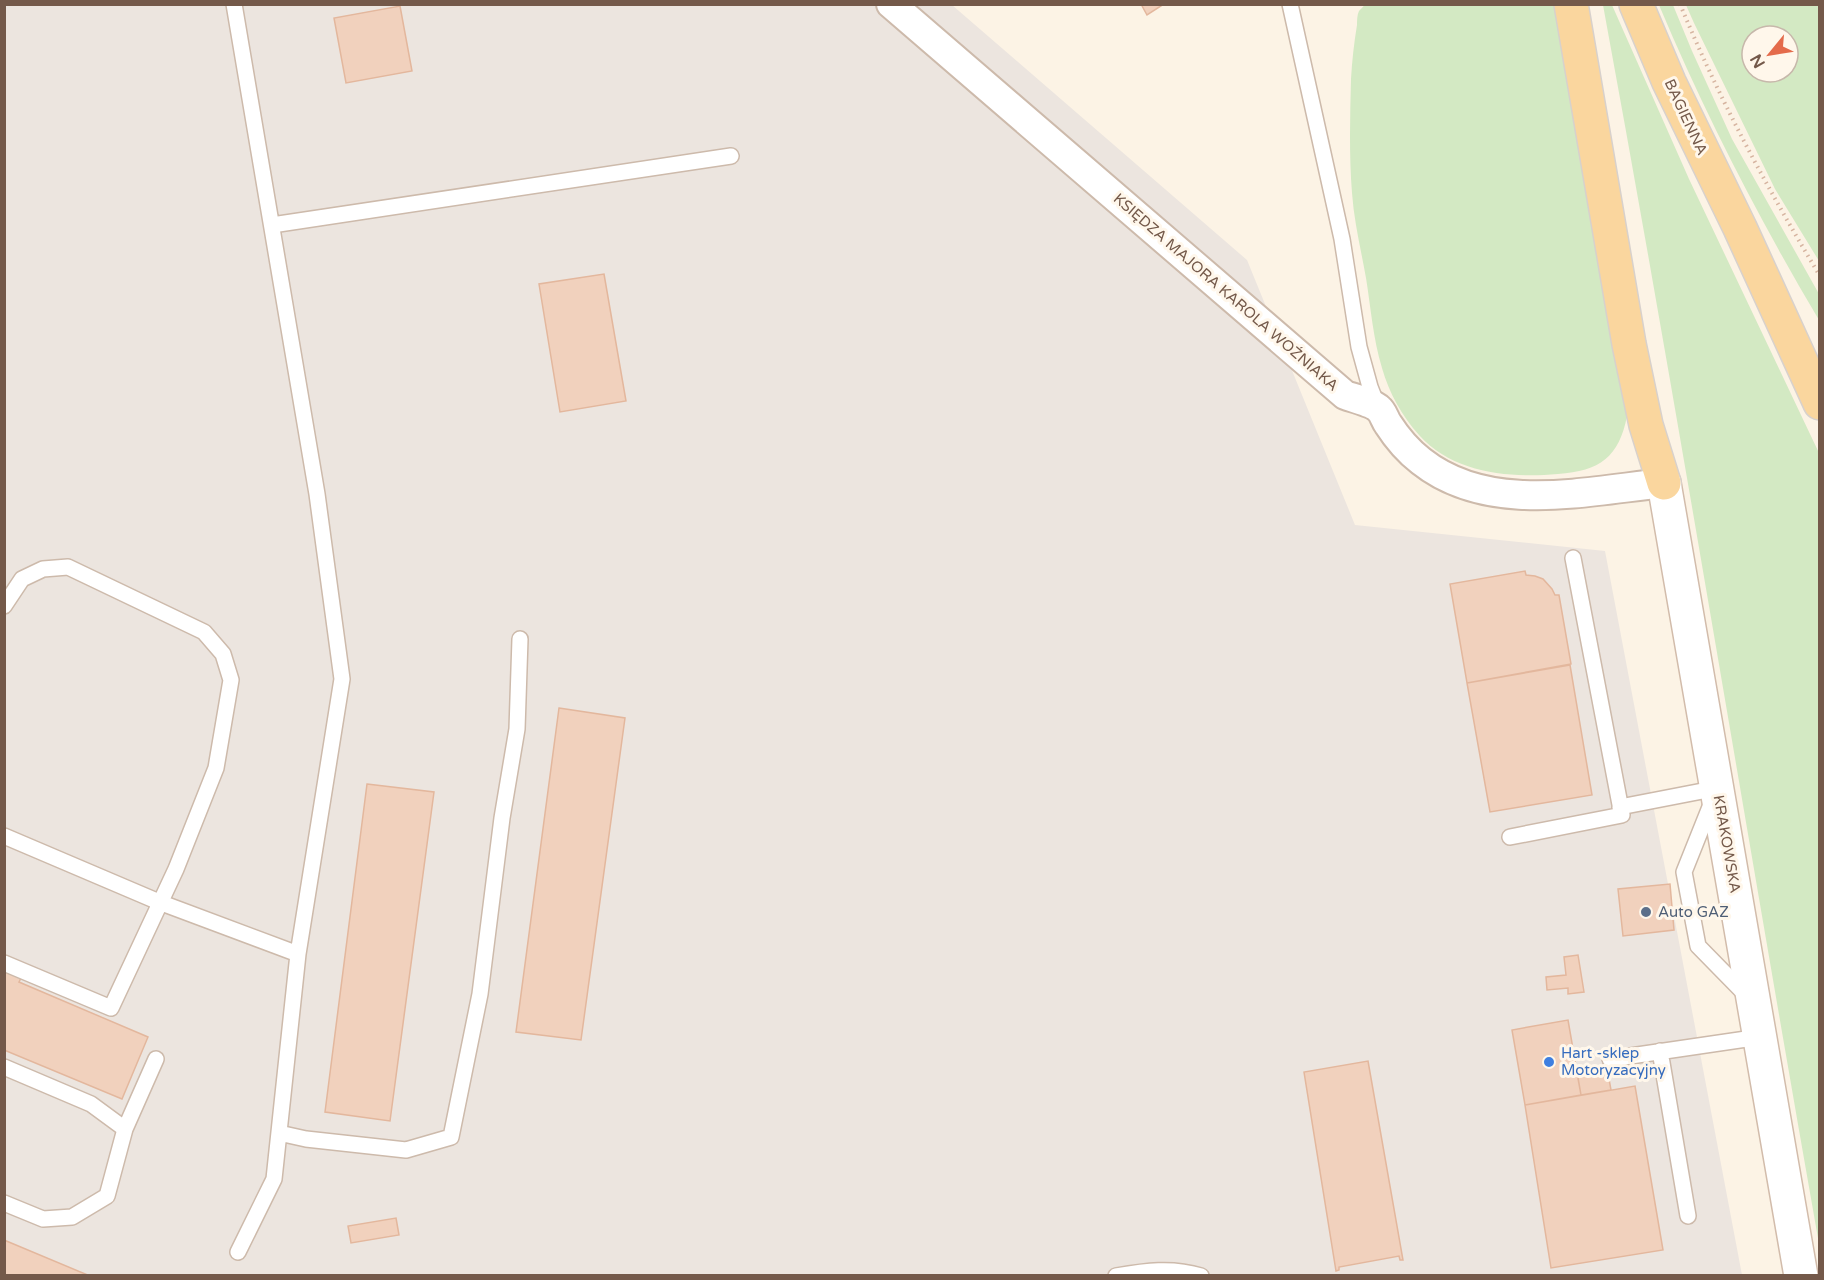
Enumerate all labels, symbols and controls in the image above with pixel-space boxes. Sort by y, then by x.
north arrow [1740,24,1800,84]
text: N [1746,50,1770,72]
street label: BAGIENNA [1661,76,1711,158]
street label: KSIĘDZA MAJORA KAROLA WOŹNIAKA [1110,189,1342,395]
street label: KRAKOWSKA [1710,794,1744,894]
place label: Auto GAZ [1658,903,1729,921]
marker: Auto GAZ [1639,905,1653,919]
place label: Hart -sklep Motoryzacyjny [1561,1044,1666,1079]
marker: Hart -sklep Motoryzacyjny [1542,1055,1556,1069]

